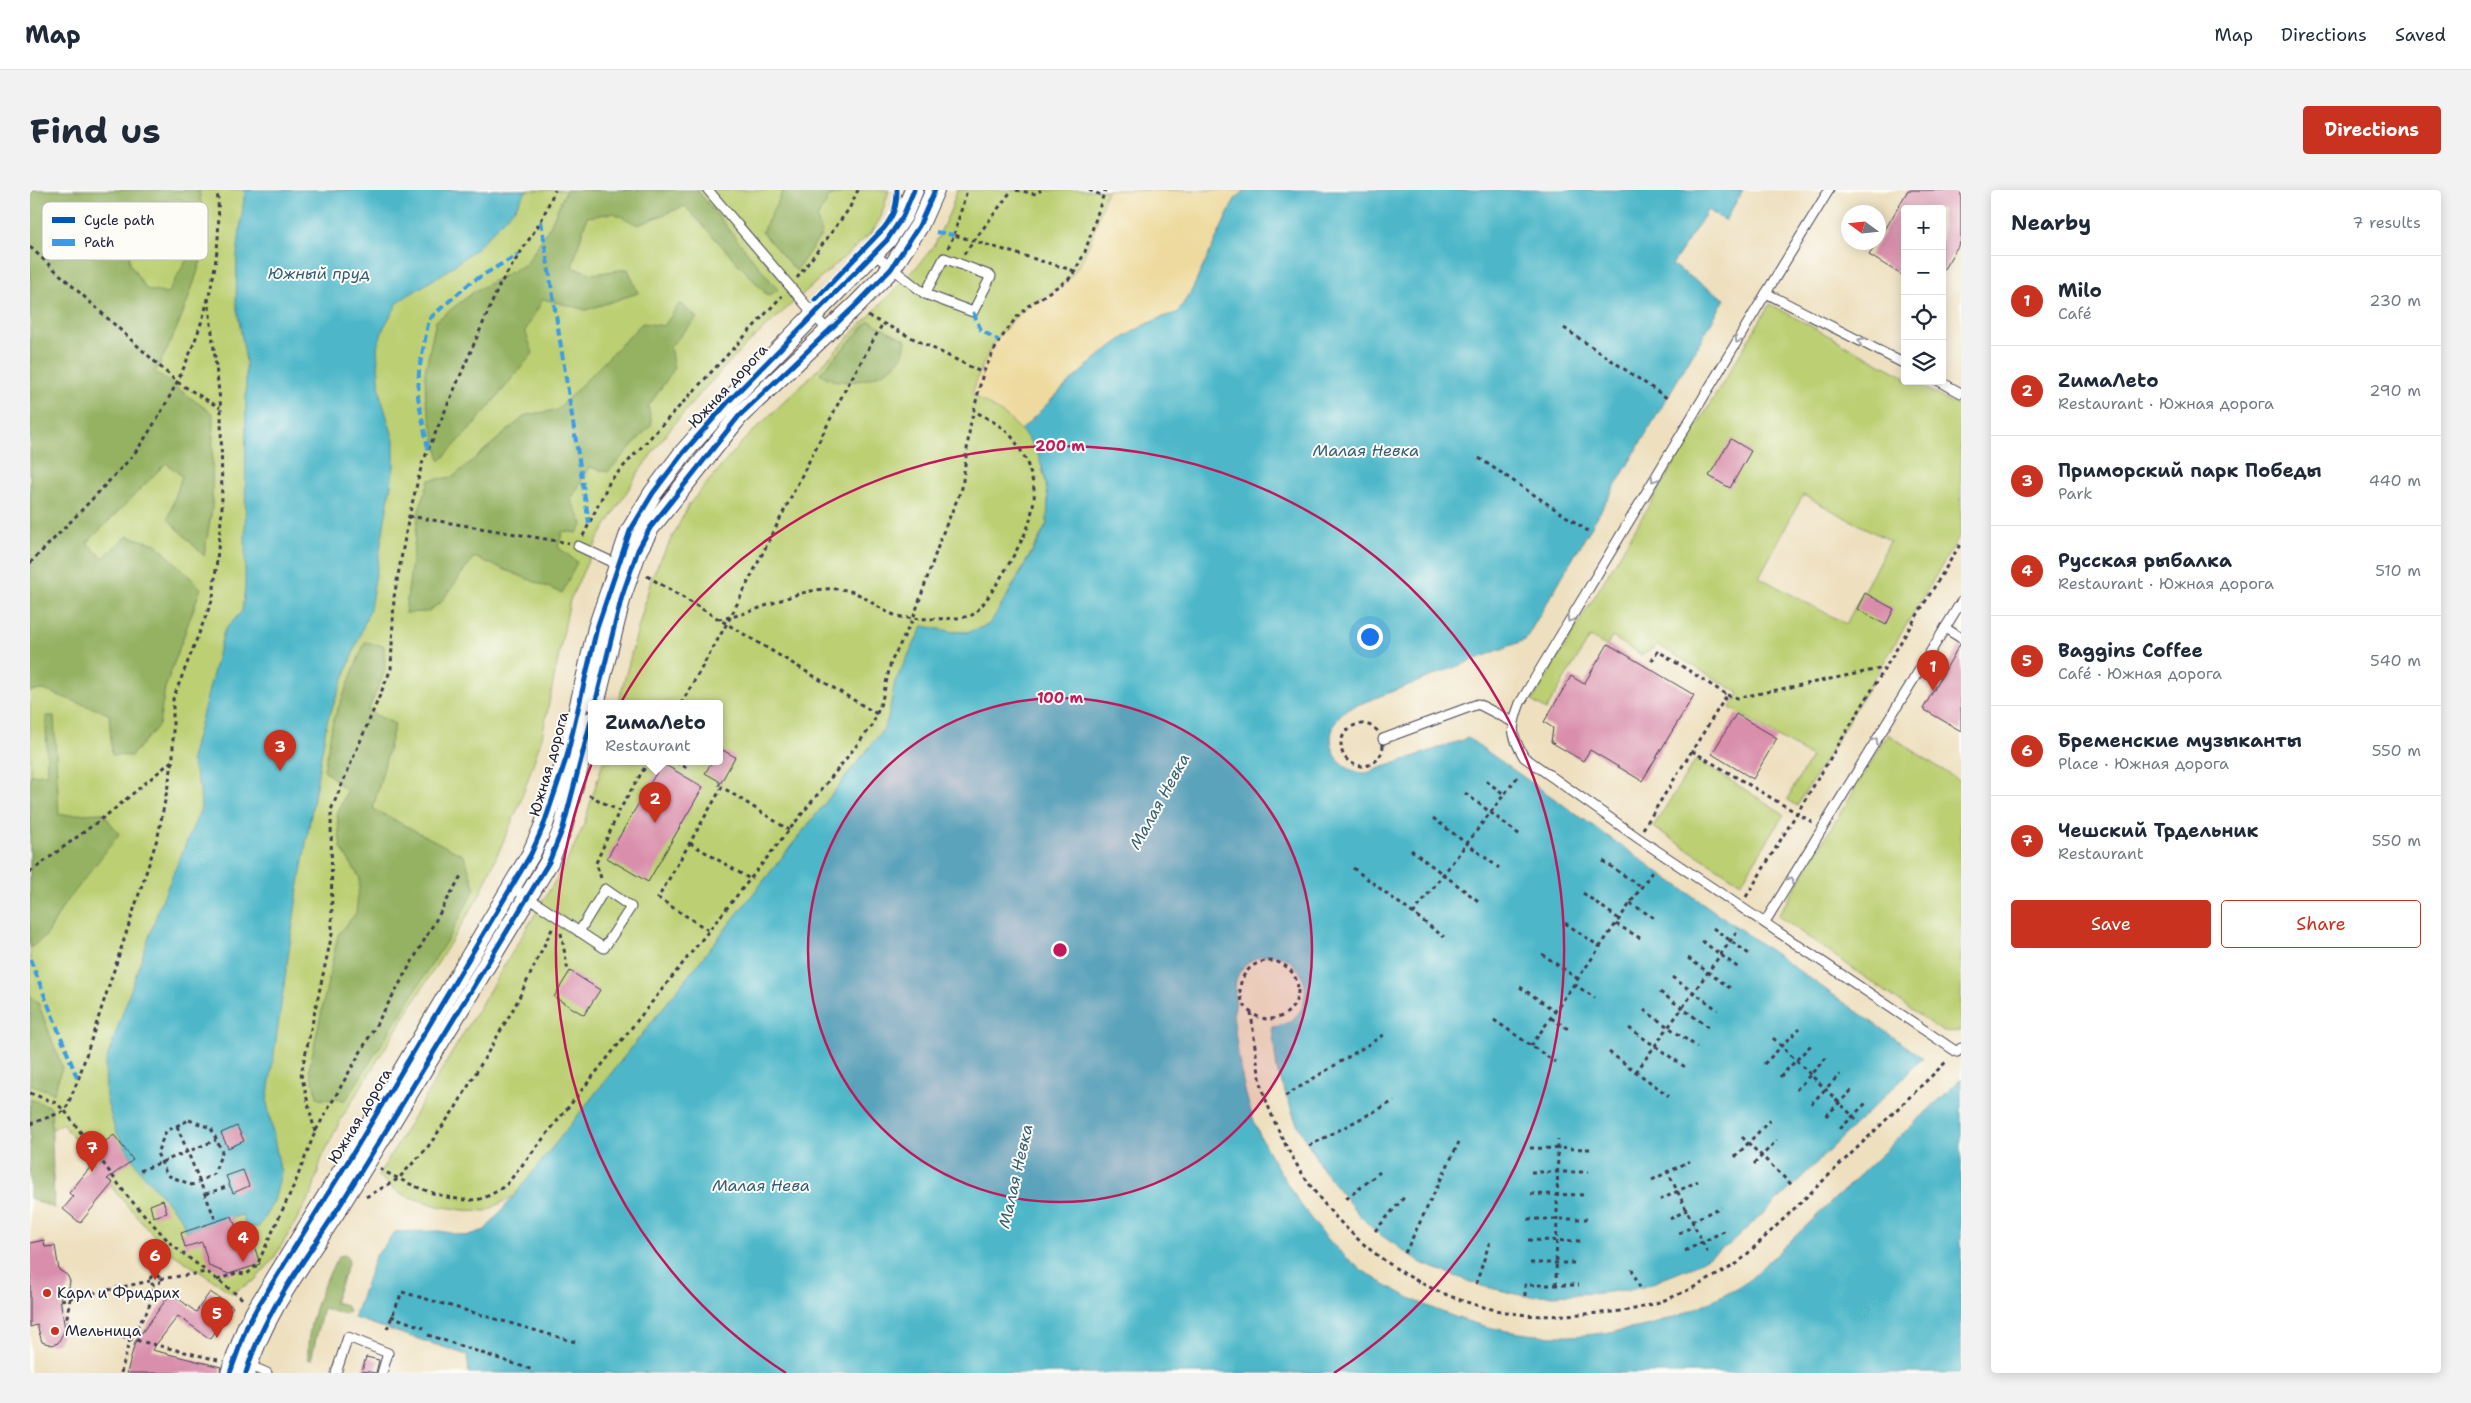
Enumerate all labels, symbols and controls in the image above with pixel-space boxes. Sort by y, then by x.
text: Map [25,19,81,51]
text: Map [2215,23,2253,47]
text: Directions [2281,23,2367,47]
text: Saved [2395,23,2446,47]
button: Directions [2303,106,2441,154]
text: Find us [30,107,161,154]
legend [42,202,208,260]
north arrow [1841,205,1886,250]
map controls [1901,205,1946,385]
button: + [1901,205,1946,250]
text: Nearby [2011,209,2091,237]
text: Cycle path [84,211,155,229]
text: 7 results [2352,212,2421,233]
text: Path [84,233,115,251]
button: − [1901,250,1946,295]
water label: Южный пруд [268,263,370,284]
text: Milo [2058,278,2102,303]
text: 1 [2023,290,2031,311]
text: 230 m [2369,290,2421,311]
button: locate [1901,295,1946,340]
text: Café [2058,303,2092,324]
one-way arrow [1734,335,1744,344]
one-way arrow [1858,337,1867,347]
street label: Южная дорога [684,339,772,432]
button: layers [1901,340,1946,385]
text: ZимаЛеtо [2058,368,2159,393]
text: 2 [2021,380,2033,401]
text: 290 m [2369,380,2421,401]
text: Restaurant · Южная дорога [2058,393,2274,414]
text: 200 m [1035,436,1085,456]
water label: Малая Невка [1313,440,1419,461]
text: Приморский парк Победы [2058,458,2322,483]
text: 3 [2021,470,2033,491]
text: 440 m [2369,470,2421,491]
one-way arrow [1650,474,1660,483]
text: Park [2058,483,2092,504]
text: Русская рыбалка [2058,548,2232,573]
text: 4 [2021,560,2033,581]
text: 510 m [2375,560,2421,581]
text: Restaurant · Южная дорога [2058,573,2274,594]
one-way arrow [1567,613,1577,622]
your location [1357,624,1383,650]
text: Baggins Coffee [2058,638,2203,663]
pin: 1 [1917,650,1949,691]
text: 5 [2022,650,2032,671]
text: 540 m [2370,650,2421,671]
text: Café · Южная дорога [2058,663,2222,684]
text: 100 m [1037,688,1083,708]
popup [588,700,723,765]
street label: Южная дорога [525,709,574,819]
text: ZимаЛеtо [605,710,706,735]
text: Бременские музыканты [2058,728,2302,753]
pin: 3 [264,730,296,771]
text: Restaurant [605,735,691,756]
one-way arrow [1869,738,1879,747]
text: 6 [2021,740,2033,761]
text: 550 m [2372,740,2421,761]
water label: Малая Невка [1124,750,1194,853]
text: Place · Южная дорога [2058,753,2229,774]
pin: 2 [639,782,671,823]
text: Чешский Трдельник [2058,818,2258,843]
text: 7 [2021,830,2033,851]
text: 550 m [2372,830,2421,851]
text: Restaurant [2058,843,2144,864]
one-way arrow [1784,876,1794,885]
button: Save [2011,900,2211,948]
button: Share [2221,900,2421,948]
centre of rings [1051,941,1069,959]
street label: Южная дорога [324,1064,397,1167]
water label: Малая Невка [993,1122,1038,1230]
pin: 7 [76,1131,108,1172]
water label: Малая Нева [712,1175,810,1196]
pin: 4 [227,1221,259,1262]
pin: 6 [139,1239,171,1280]
place label: Карл и Фридрих [57,1283,180,1303]
marker: Карл и Фридрих [41,1287,53,1299]
pin: 5 [201,1297,233,1338]
place label: Мельница [65,1321,142,1341]
marker: Мельница [49,1325,61,1337]

